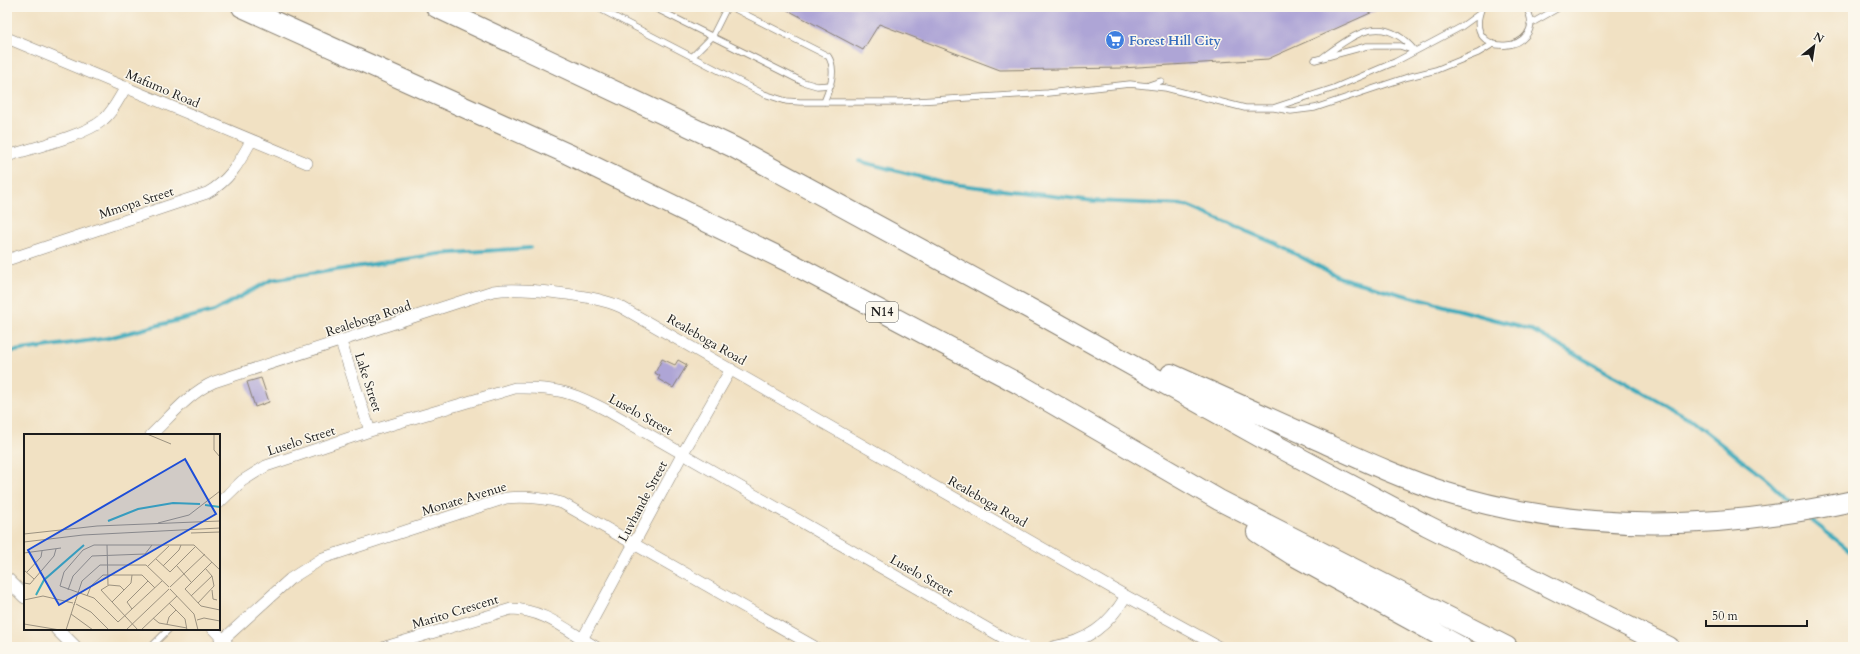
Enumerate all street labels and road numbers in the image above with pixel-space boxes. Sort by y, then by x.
street label: Mafumo Road [123,65,203,113]
street label: Mmopa Street [97,182,176,223]
street label: Realeboga Road [323,297,413,341]
road number: N14 [866,302,898,322]
street label: Realeboga Road [664,310,749,370]
street label: Lake Street [350,350,386,414]
street label: Luselo Street [605,390,676,440]
street label: Luselo Street [265,422,338,460]
street label: Luvhande Street [614,458,672,545]
street label: Realeboga Road [945,472,1030,532]
street label: Monate Avenue [420,477,509,520]
street label: Luselo Street [887,550,956,601]
street label: Marito Crescent [410,590,501,634]

